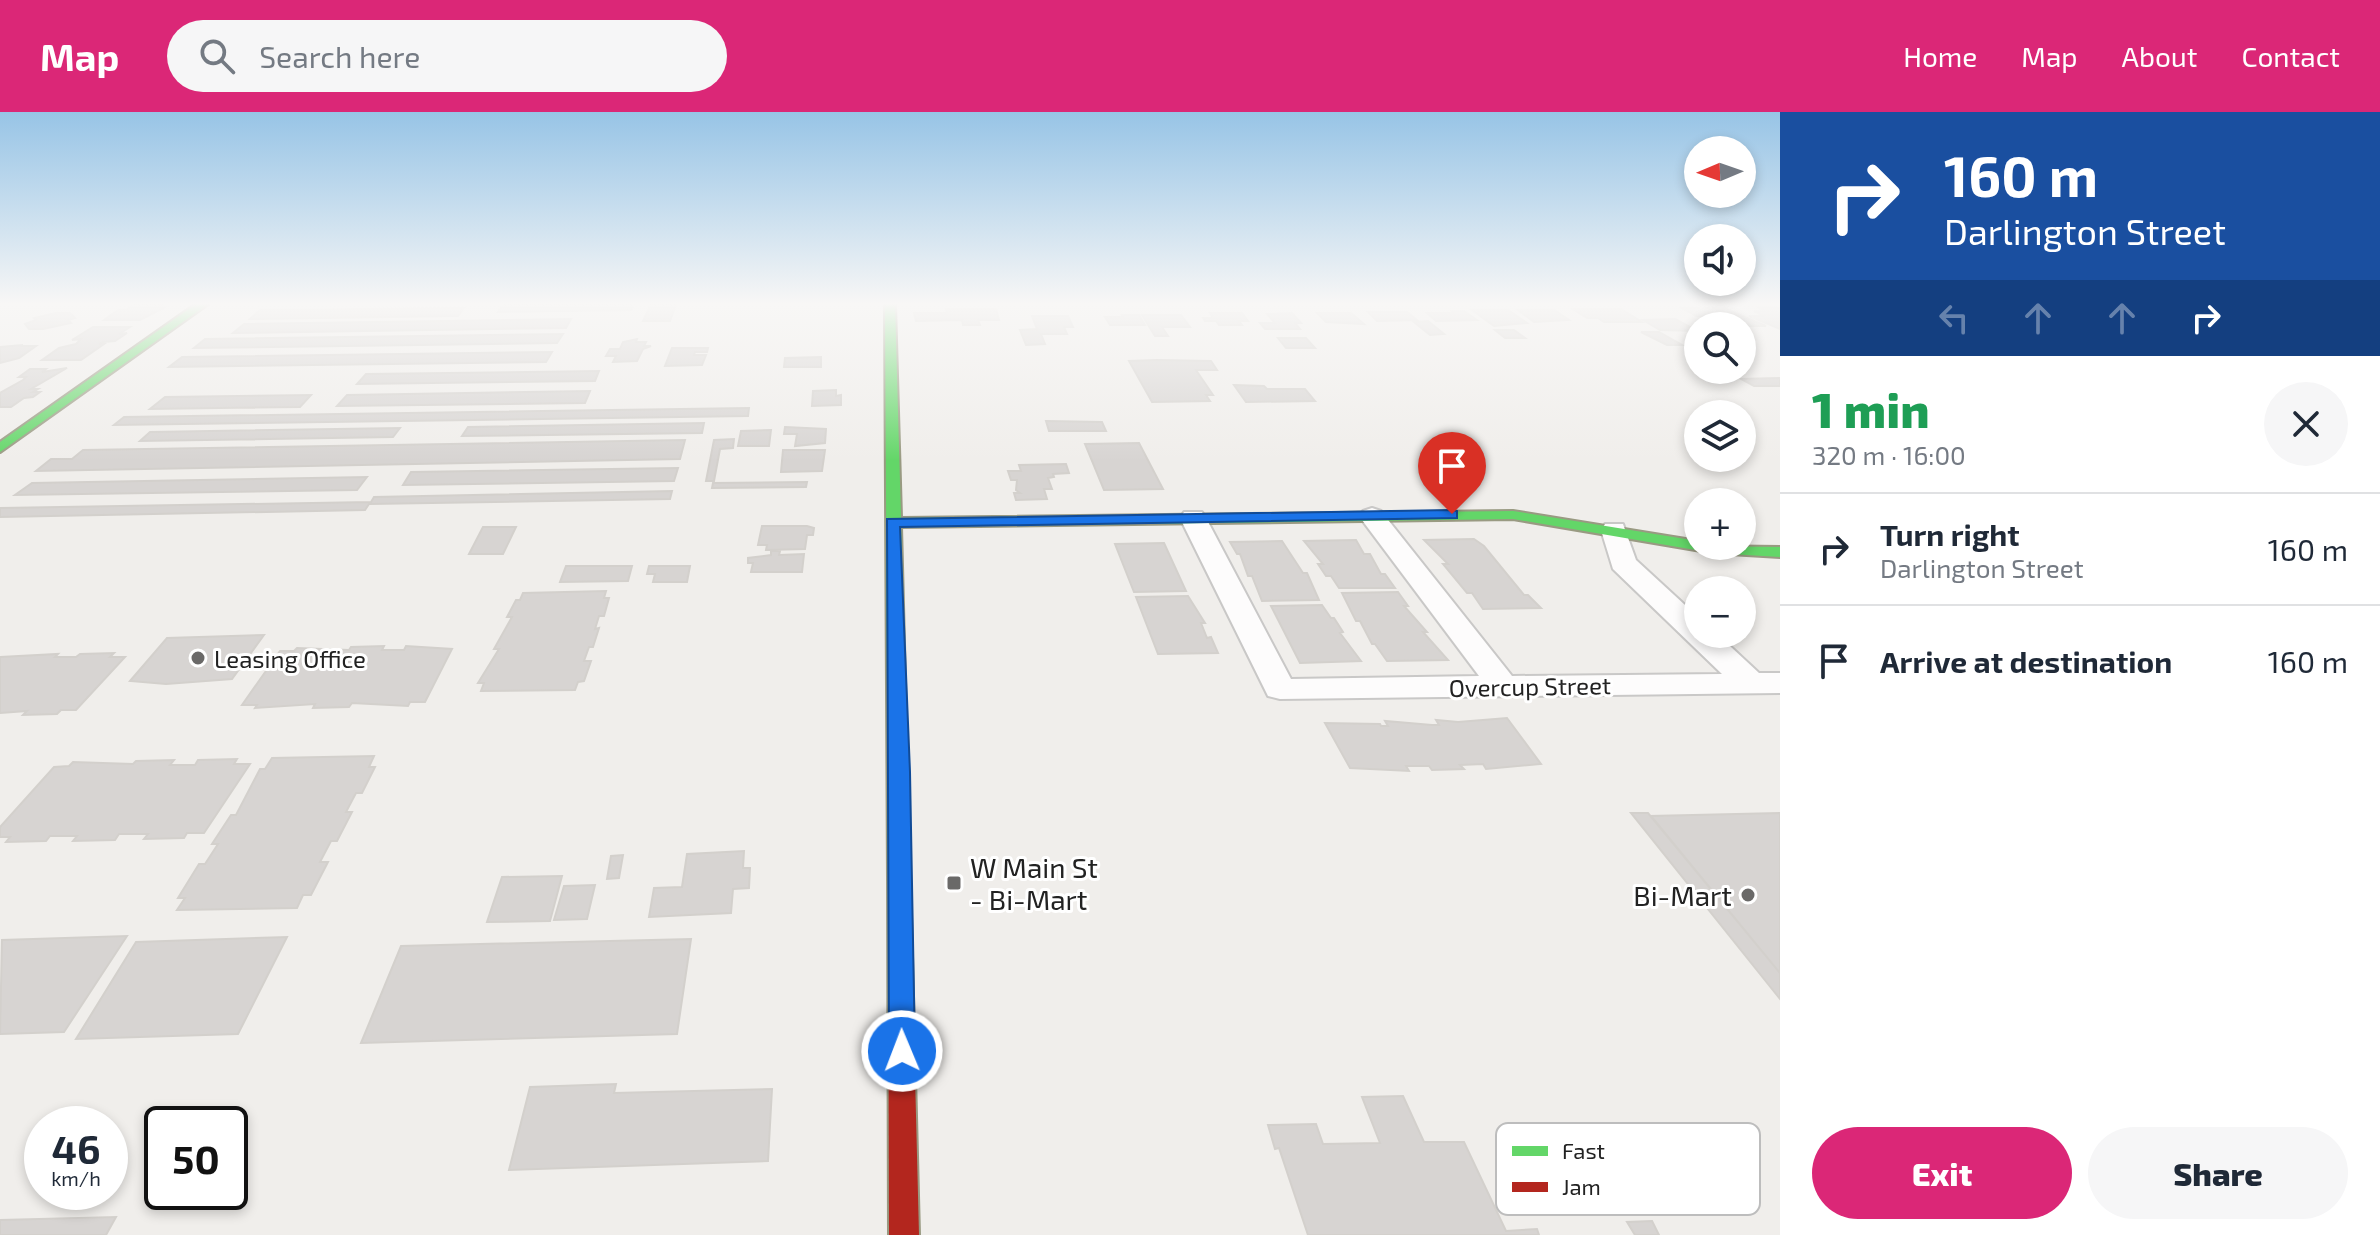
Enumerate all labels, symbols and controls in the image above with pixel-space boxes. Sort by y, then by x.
search box [167,20,727,92]
text: Map [40,33,119,79]
icon: search [195,34,239,78]
text: Search here [259,38,420,74]
text: Home [1903,39,1977,73]
text: Map [2021,39,2078,73]
text: About [2122,39,2197,73]
text: Contact [2241,39,2340,73]
north arrow [1684,136,1756,208]
map controls [1684,136,1756,648]
text: 160 m [1944,141,2098,208]
icon: right [1812,144,1916,248]
text: Darlington Street [1944,209,2226,252]
button: sound [1684,224,1756,296]
icon: left [1932,296,1976,340]
icon: ahead [2016,296,2060,340]
icon: ahead [2100,296,2144,340]
icon: right [2184,296,2228,340]
button: search [1684,312,1756,384]
text: 1 min [1812,380,1930,438]
button: close [2264,382,2348,466]
button: layers [1684,400,1756,472]
pin [1418,432,1486,514]
text: 320 m · 16:00 [1812,439,1966,470]
icon: arrive [1430,444,1474,488]
button: + [1684,488,1756,560]
text: Turn right [1880,516,2020,552]
icon: right [1812,527,1856,571]
text: 160 m [2268,531,2348,567]
text: Darlington Street [1880,552,2084,583]
button: − [1684,576,1756,648]
icon: arrive [1812,639,1856,683]
text: Arrive at destination [1880,643,2172,679]
text: 160 m [2268,643,2348,679]
place label: Leasing Office [214,644,366,673]
marker: Leasing Office [189,649,207,667]
street label: Overcup Street [1449,670,1611,702]
place label: W Main St - Bi-Mart [970,850,1098,916]
marker: W Main St - Bi-Mart [945,874,963,892]
place label: Bi-Mart [1633,878,1732,912]
marker: Bi-Mart [1739,886,1757,904]
position arrow [860,1009,944,1093]
speed limit sign: 50 [144,1106,248,1210]
legend [1496,1123,1760,1215]
text: 46 [51,1124,101,1172]
button: Exit [1812,1127,2072,1219]
button: Share [2088,1127,2348,1219]
text: Fast [1562,1137,1605,1163]
text: km/h [51,1166,101,1190]
text: Jam [1562,1173,1601,1199]

